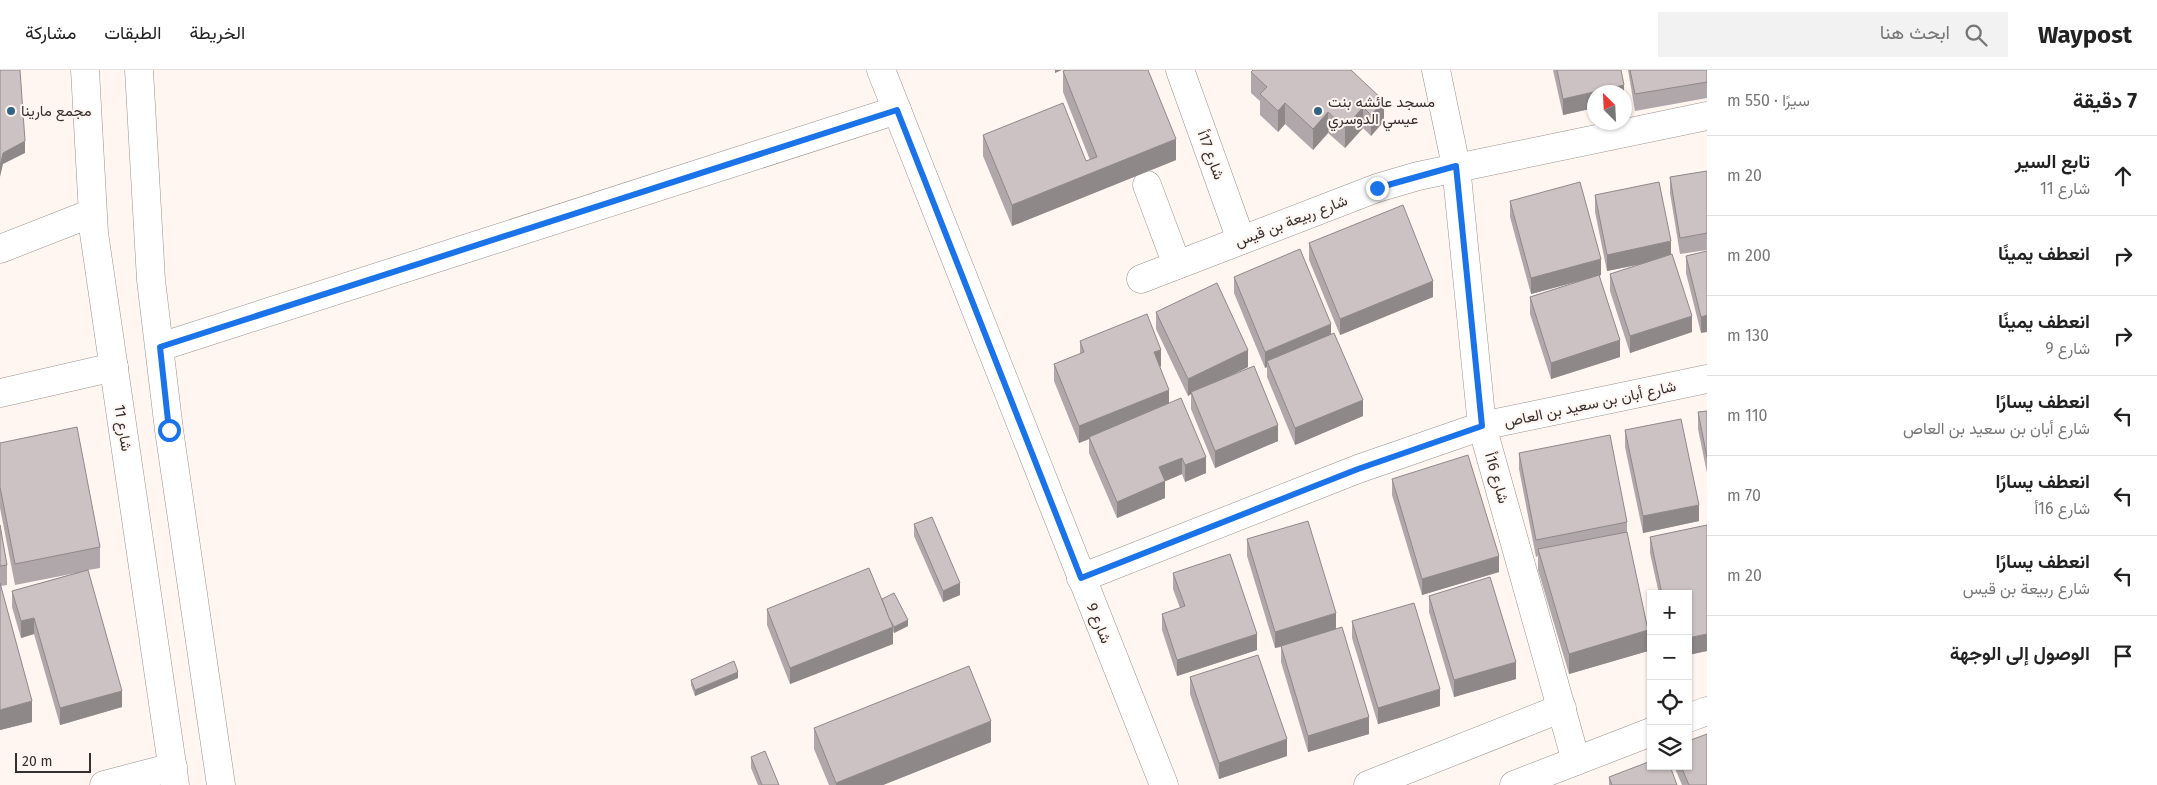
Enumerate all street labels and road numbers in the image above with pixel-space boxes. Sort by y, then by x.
street label: شارع 17أ [1192,128,1228,183]
street label: شارع ربيعة بن قيس [1232,191,1351,253]
street label: شارع أبان بن سعيد بن العاص [1502,377,1678,433]
street label: شارع 11 [108,403,136,453]
street label: شارع 16أ [1479,450,1513,506]
street label: شارع 9 [1081,600,1115,647]

